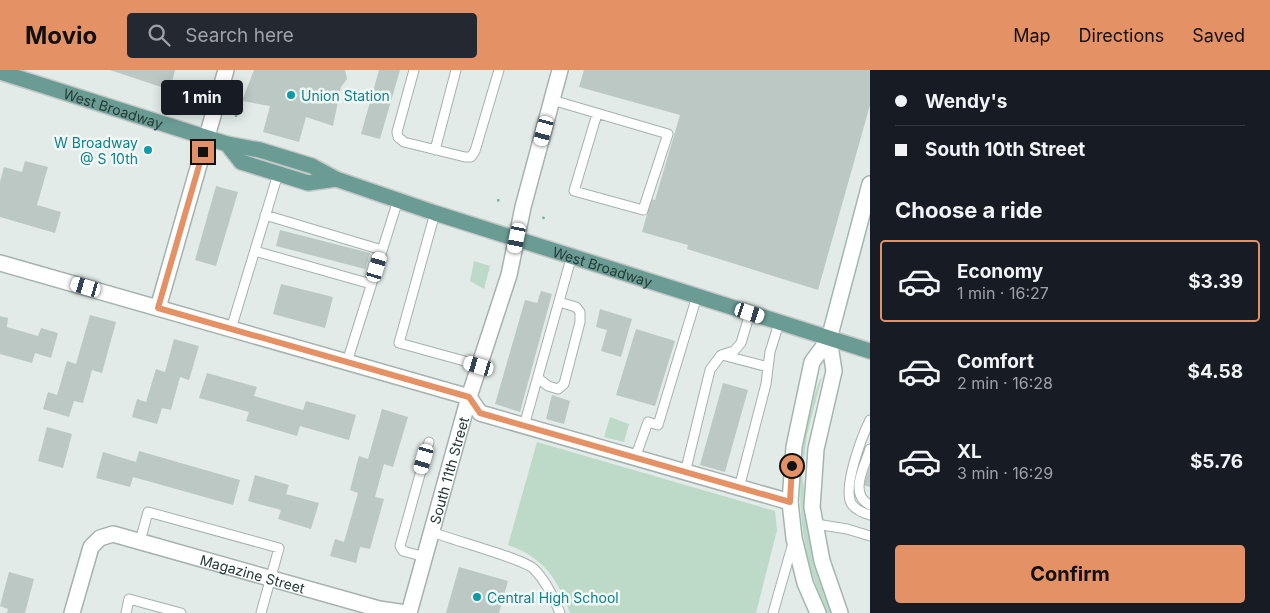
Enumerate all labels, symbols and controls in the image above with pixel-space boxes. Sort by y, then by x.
search box [127,13,477,58]
text: Movio [25,21,97,50]
icon: search [145,21,173,49]
text: Search here [185,24,294,47]
text: Map [1013,25,1051,46]
text: Directions [1079,25,1164,46]
text: Saved [1192,25,1245,46]
callout: 1 min [162,79,244,114]
street label: West Broadway [62,84,165,132]
text: 1 min [182,87,222,107]
place label: Union Station [301,87,390,104]
marker: Union Station [285,89,297,101]
text: Wendy's [925,90,1007,113]
car [532,115,555,147]
place label: W Broadway @ S 10th [54,134,138,167]
text: South 10th Street [925,138,1085,161]
route end [192,141,214,163]
marker: W Broadway @ S 10th [142,144,154,156]
text: Choose a ride [895,197,1043,223]
car [506,222,527,254]
street label: West Broadway [551,242,655,290]
car [365,250,388,284]
icon: car [897,259,942,304]
text: Economy [957,260,1043,283]
text: $3.39 [1188,270,1243,293]
car [69,276,102,298]
text: 1 min · 16:27 [957,283,1049,303]
car [733,301,766,325]
icon: car [897,349,942,394]
text: Comfort [957,350,1034,373]
car [462,355,495,377]
text: $4.58 [1188,360,1243,383]
text: 2 min · 16:28 [957,373,1053,393]
street label: South 11th Street [426,415,472,526]
icon: car [897,439,942,484]
text: XL [957,440,982,463]
car [412,443,435,475]
text: $5.76 [1190,450,1243,473]
route start [781,455,803,477]
text: 3 min · 16:29 [957,463,1053,483]
button: Confirm [895,545,1245,603]
street label: Magazine Street [198,551,307,596]
place label: Central High School [487,589,619,606]
marker: Central High School [471,591,483,603]

